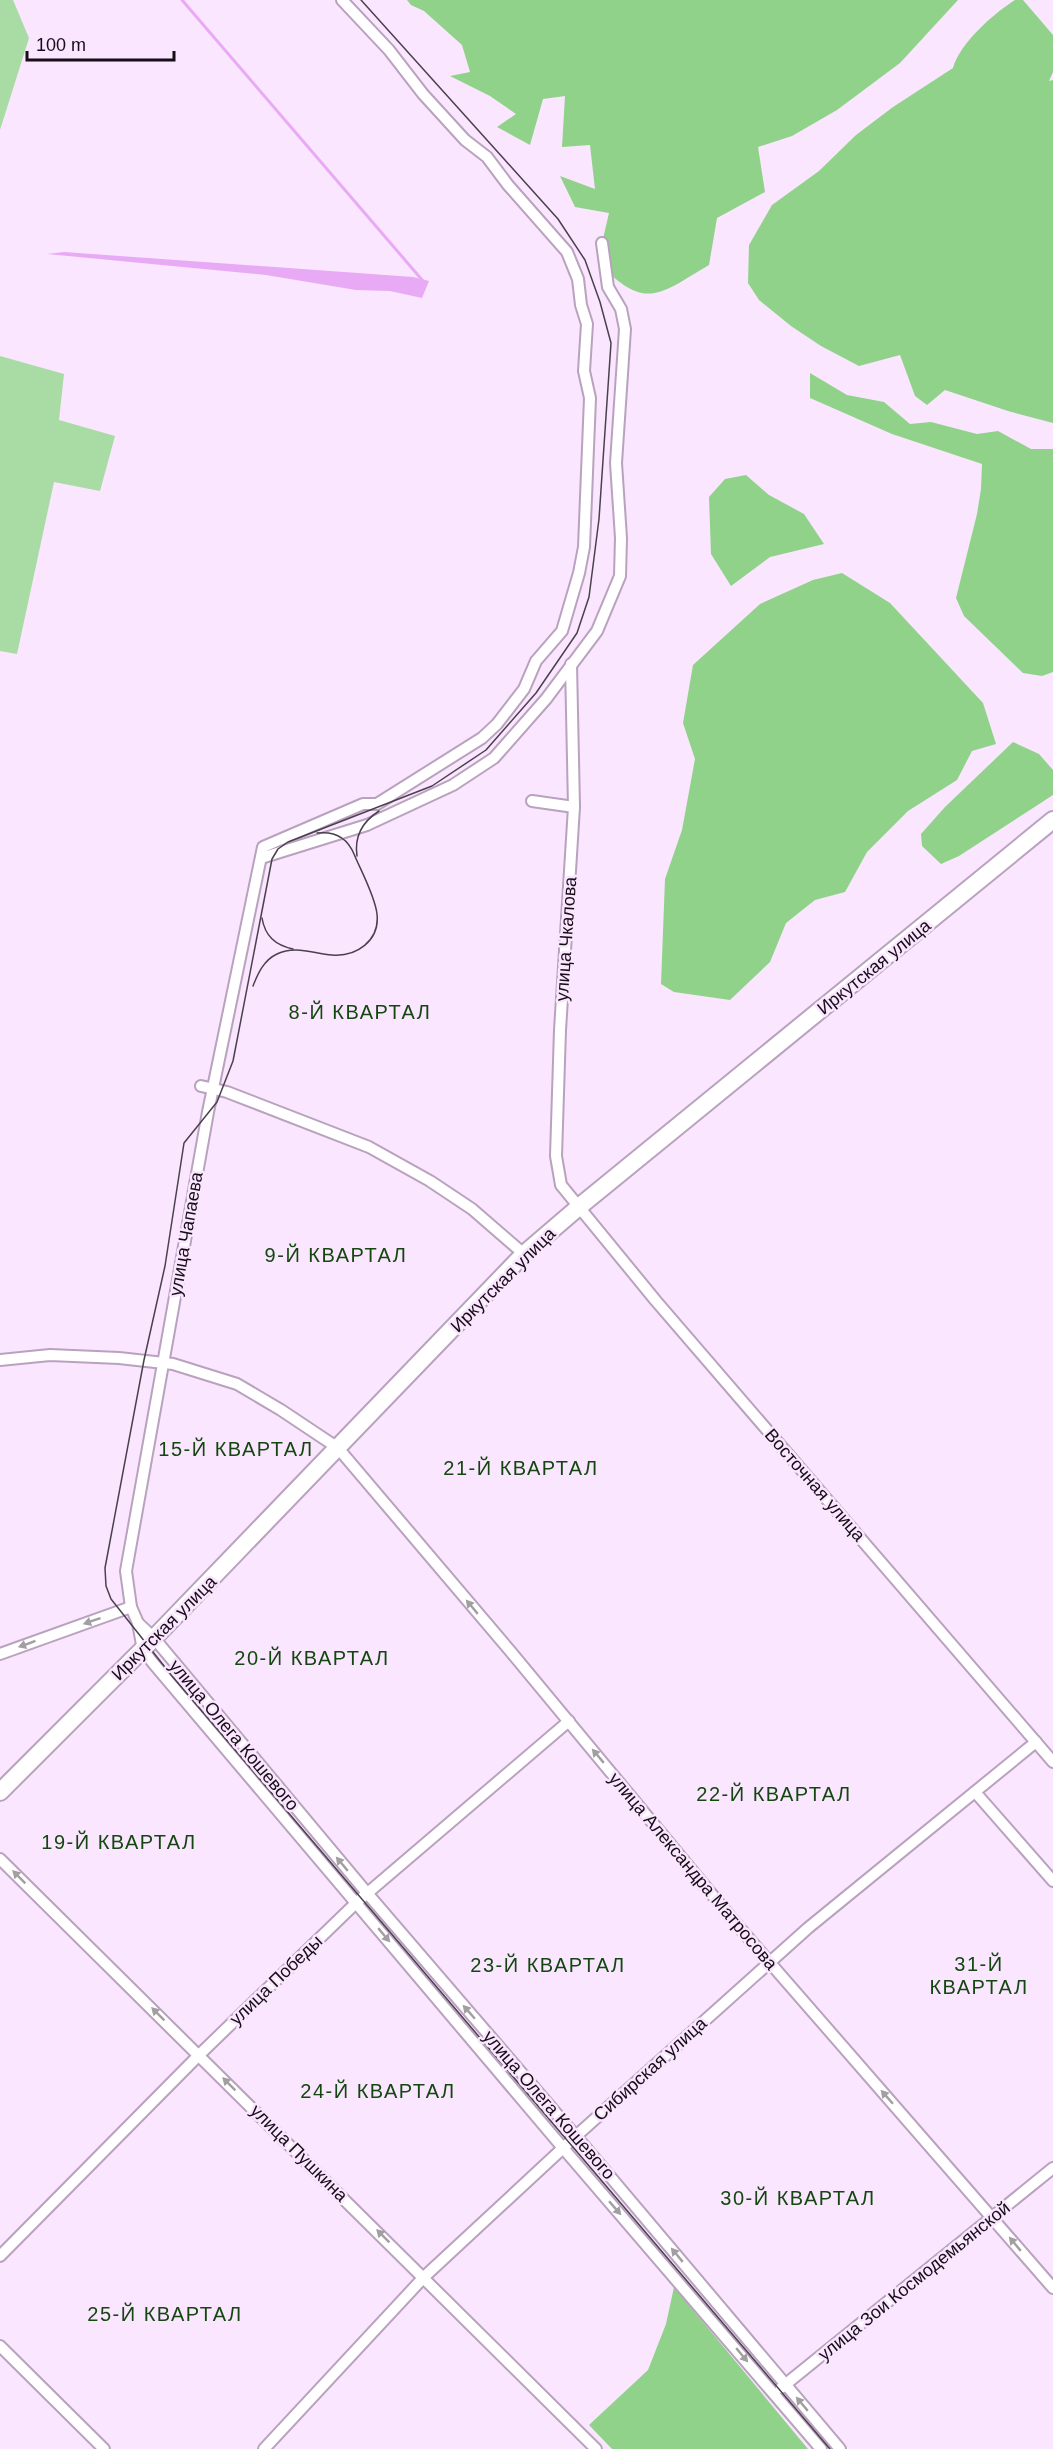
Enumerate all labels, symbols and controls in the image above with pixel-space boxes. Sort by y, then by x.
scale bar [27,24,174,62]
text: 100 m [36,35,86,55]
street label: улица Чкалова [552,875,580,1002]
street label: Иркутская улица [813,915,935,1019]
district label: 8-Й КВАРТАЛ [289,1000,431,1023]
street label: улица Чапаева [165,1169,207,1298]
street label: Иркутская улица [447,1223,560,1336]
district label: 9-Й КВАРТАЛ [265,1243,407,1266]
street label: Восточная улица [761,1425,870,1546]
district label: 15-Й КВАРТАЛ [158,1437,314,1460]
district label: 21-Й КВАРТАЛ [443,1456,599,1479]
street label: Иркутская улица [108,1571,221,1684]
one-way arrow [466,1599,479,1615]
one-way arrow [83,1616,101,1626]
one-way arrow [18,1640,36,1650]
district label: 20-Й КВАРТАЛ [234,1646,390,1669]
street label: улица Олега Кошевого [165,1656,303,1814]
one-way arrow [591,1748,604,1764]
street label: улица Александра Матросова [605,1768,782,1974]
district label: 22-Й КВАРТАЛ [696,1782,852,1805]
district label: 19-Й КВАРТАЛ [41,1830,197,1853]
one-way arrow [336,1857,349,1872]
one-way arrow [11,1870,26,1884]
one-way arrow [377,1927,390,1942]
street label: улица Победы [226,1931,326,2029]
district label: 31-Й КВАРТАЛ [929,1952,1029,1998]
district label: 23-Й КВАРТАЛ [470,1953,626,1976]
one-way arrow [463,2005,476,2020]
one-way arrow [150,2007,165,2021]
street label: Сибирская улица [589,2012,711,2125]
street label: улица Олега Кошевого [479,2027,619,2183]
one-way arrow [222,2078,236,2092]
district label: 24-Й КВАРТАЛ [300,2079,456,2102]
one-way arrow [881,2090,894,2105]
street label: улица Пушкина [246,2100,352,2206]
district label: 30-Й КВАРТАЛ [720,2186,876,2209]
street label: улица Зои Космодемьянской [814,2197,1014,2365]
one-way arrow [608,2200,622,2215]
one-way arrow [375,2229,390,2243]
one-way arrow [1009,2236,1022,2252]
one-way arrow [671,2248,684,2263]
district label: 25-Й КВАРТАЛ [87,2302,243,2325]
one-way arrow [736,2347,749,2363]
one-way arrow [796,2396,809,2412]

